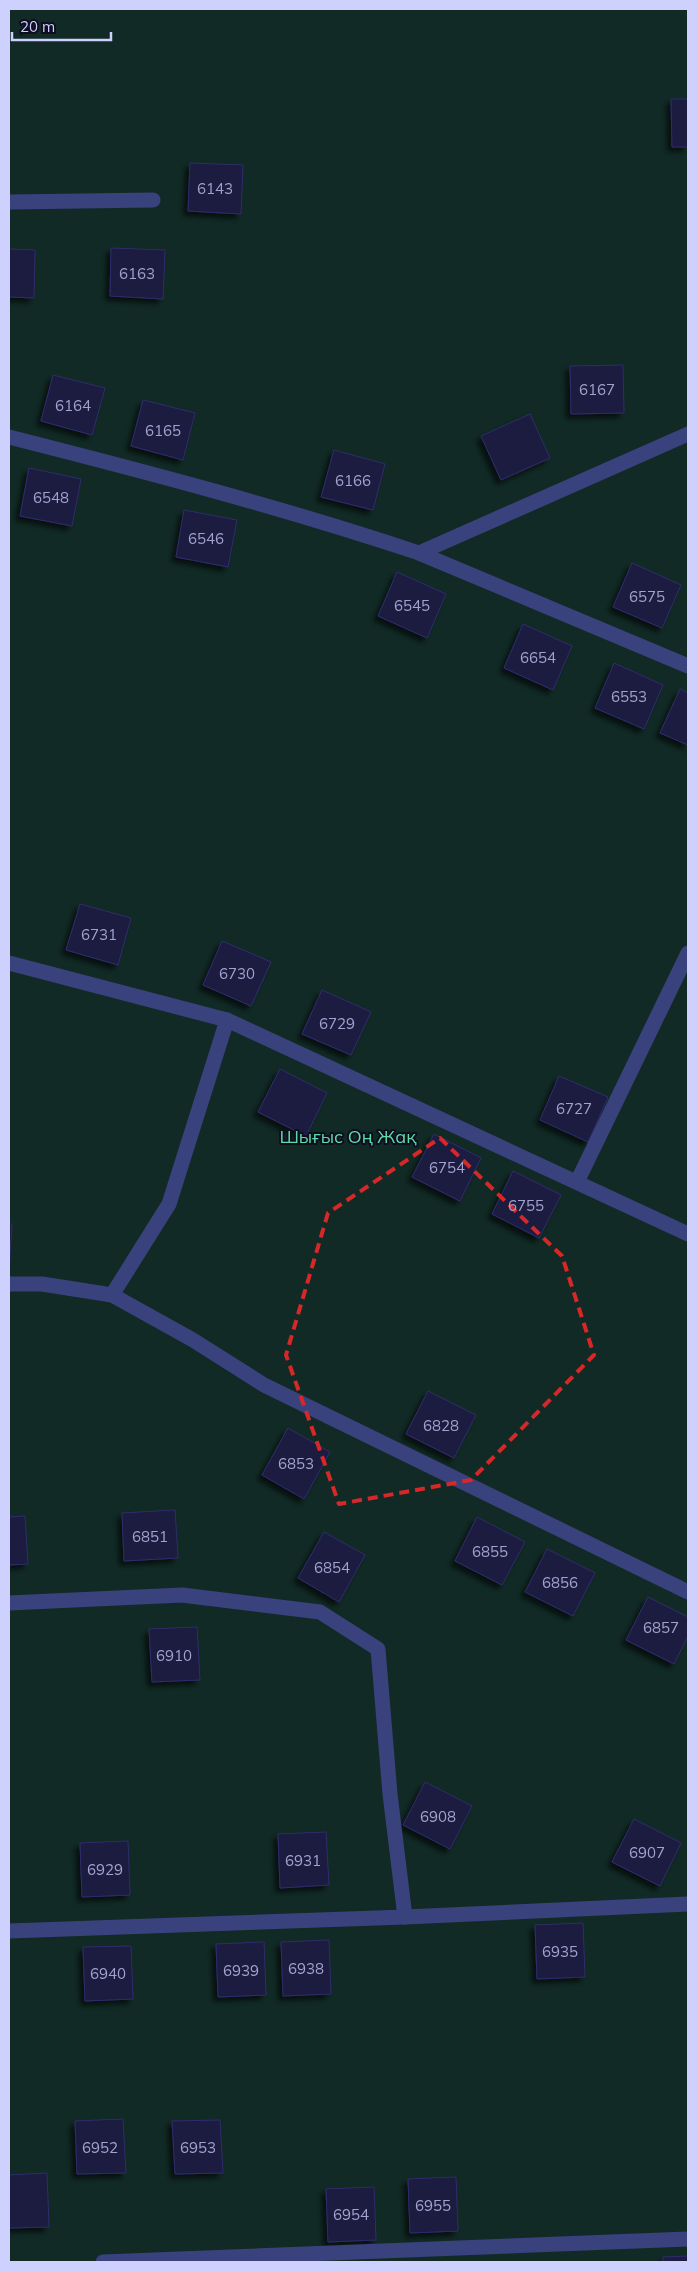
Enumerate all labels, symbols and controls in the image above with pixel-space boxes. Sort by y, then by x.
scale bar [12,10,111,42]
text: 20 m [20,17,55,36]
house number: 6143 [197,179,233,198]
house number: 6163 [119,264,155,283]
house number: 6167 [579,380,615,399]
house number: 6164 [55,396,91,415]
house number: 6165 [145,421,181,440]
house number: 6166 [335,471,371,490]
house number: 6548 [33,488,69,507]
house number: 6546 [188,529,224,548]
house number: 6575 [629,587,665,606]
house number: 6545 [394,596,430,615]
house number: 6654 [520,648,556,667]
house number: 6553 [611,687,647,706]
house number: 6731 [81,925,117,944]
house number: 6730 [219,964,255,983]
house number: 6729 [319,1014,355,1033]
house number: 6727 [556,1099,592,1118]
park label: Шығыс Оң Жақ [279,1125,417,1148]
house number: 6754 [429,1158,465,1177]
house number: 6755 [508,1196,544,1215]
house number: 6828 [423,1416,459,1435]
house number: 6853 [278,1454,314,1473]
house number: 6851 [132,1527,168,1546]
house number: 6855 [472,1542,508,1561]
house number: 6854 [314,1558,350,1577]
house number: 6856 [542,1573,578,1592]
house number: 6857 [643,1618,679,1637]
house number: 6910 [156,1646,192,1665]
house number: 6908 [420,1807,456,1826]
house number: 6907 [629,1843,665,1862]
house number: 6931 [285,1851,321,1870]
house number: 6929 [87,1860,123,1879]
house number: 6935 [542,1942,578,1961]
house number: 6938 [288,1959,324,1978]
house number: 6939 [223,1961,259,1980]
house number: 6940 [90,1964,126,1983]
house number: 6952 [82,2138,118,2157]
house number: 6953 [180,2138,216,2157]
house number: 6955 [415,2196,451,2215]
house number: 6954 [333,2205,369,2224]

